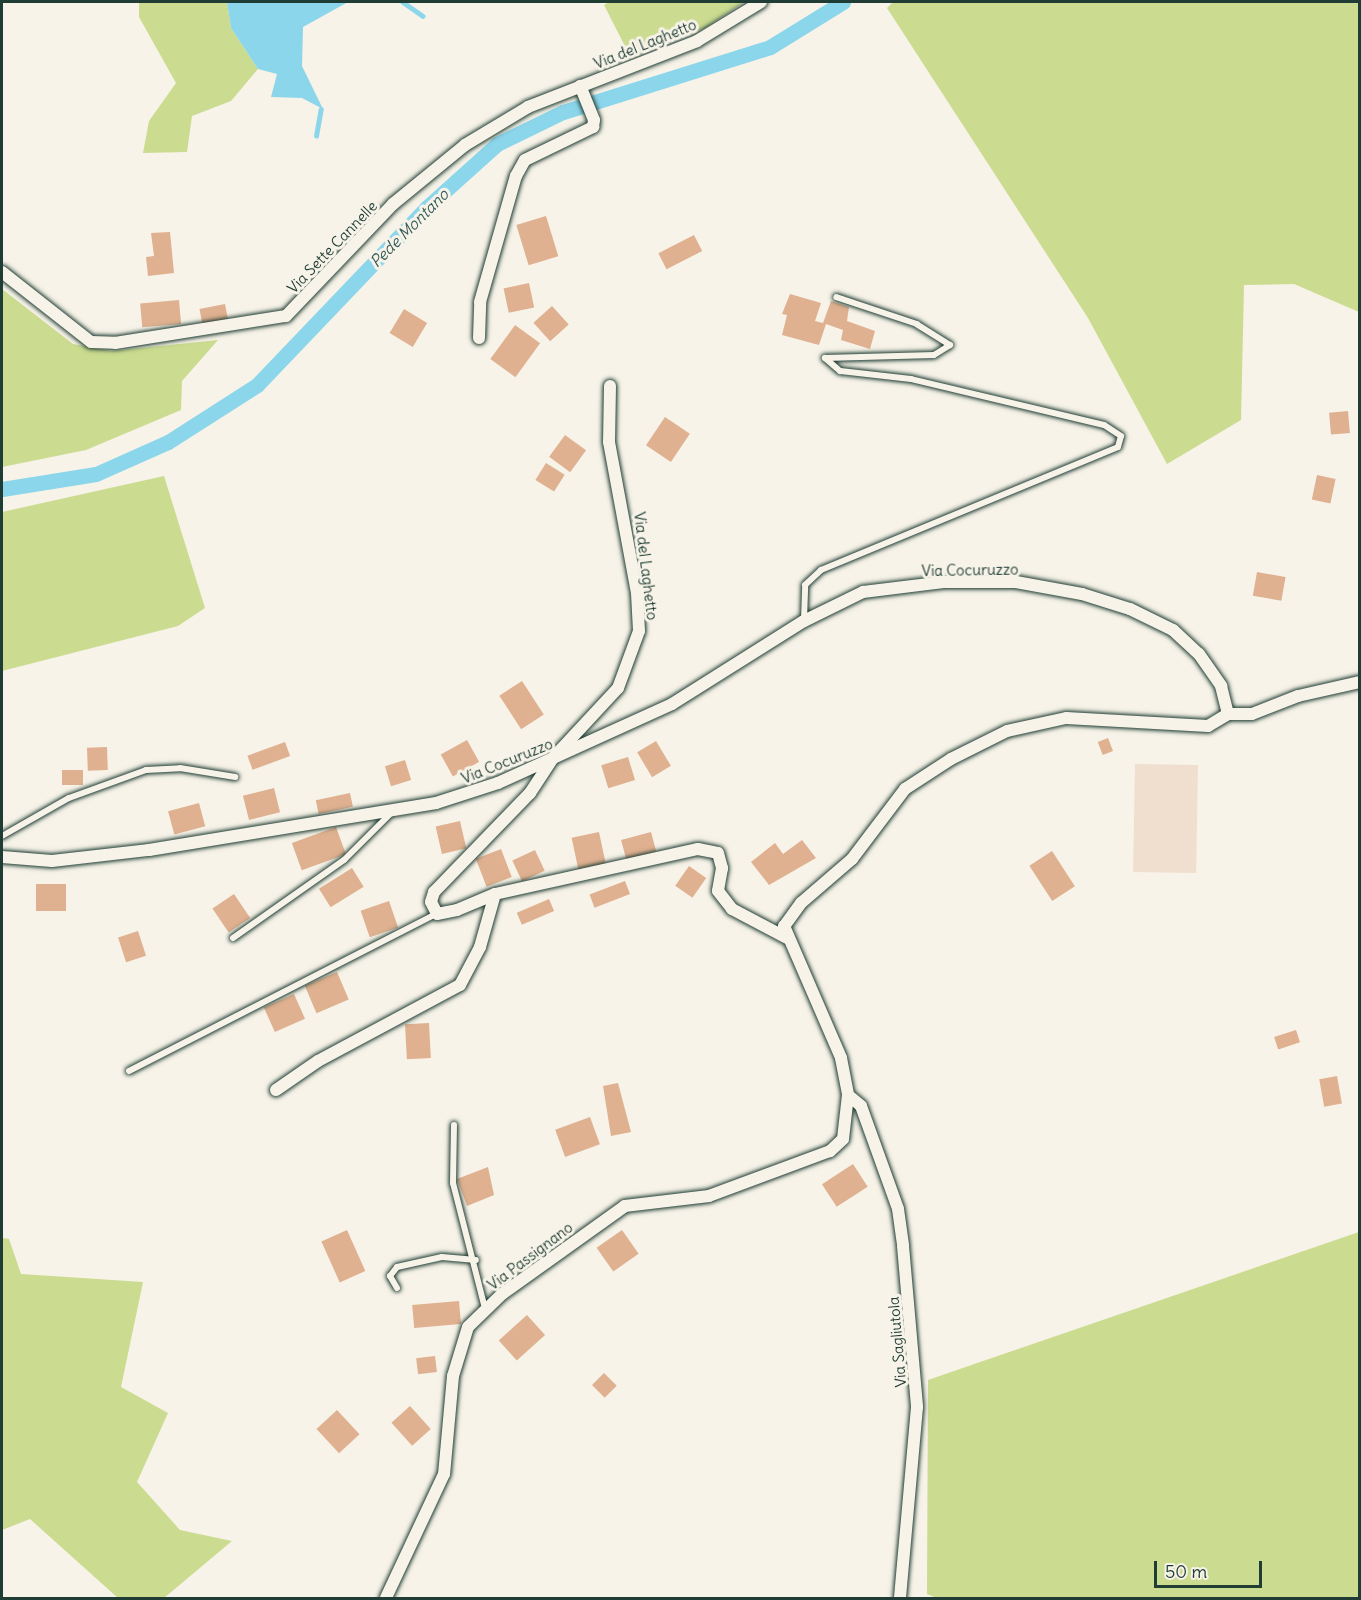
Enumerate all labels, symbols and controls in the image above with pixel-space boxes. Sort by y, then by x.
street label: Via del Laghetto [591,15,699,73]
water label: Pede Montano [366,185,452,271]
street label: Via Sette Cannelle [283,197,381,297]
street label: Via del Laghetto [630,511,662,621]
street label: Via Cocuruzzo [921,560,1019,580]
street label: Via Cocuruzzo [459,734,555,788]
street label: Via Passignano [484,1218,576,1294]
street label: Via Sagliutola [884,1296,910,1388]
scale bar [1157,1549,1265,1587]
text: 50 m [1165,1560,1207,1583]

